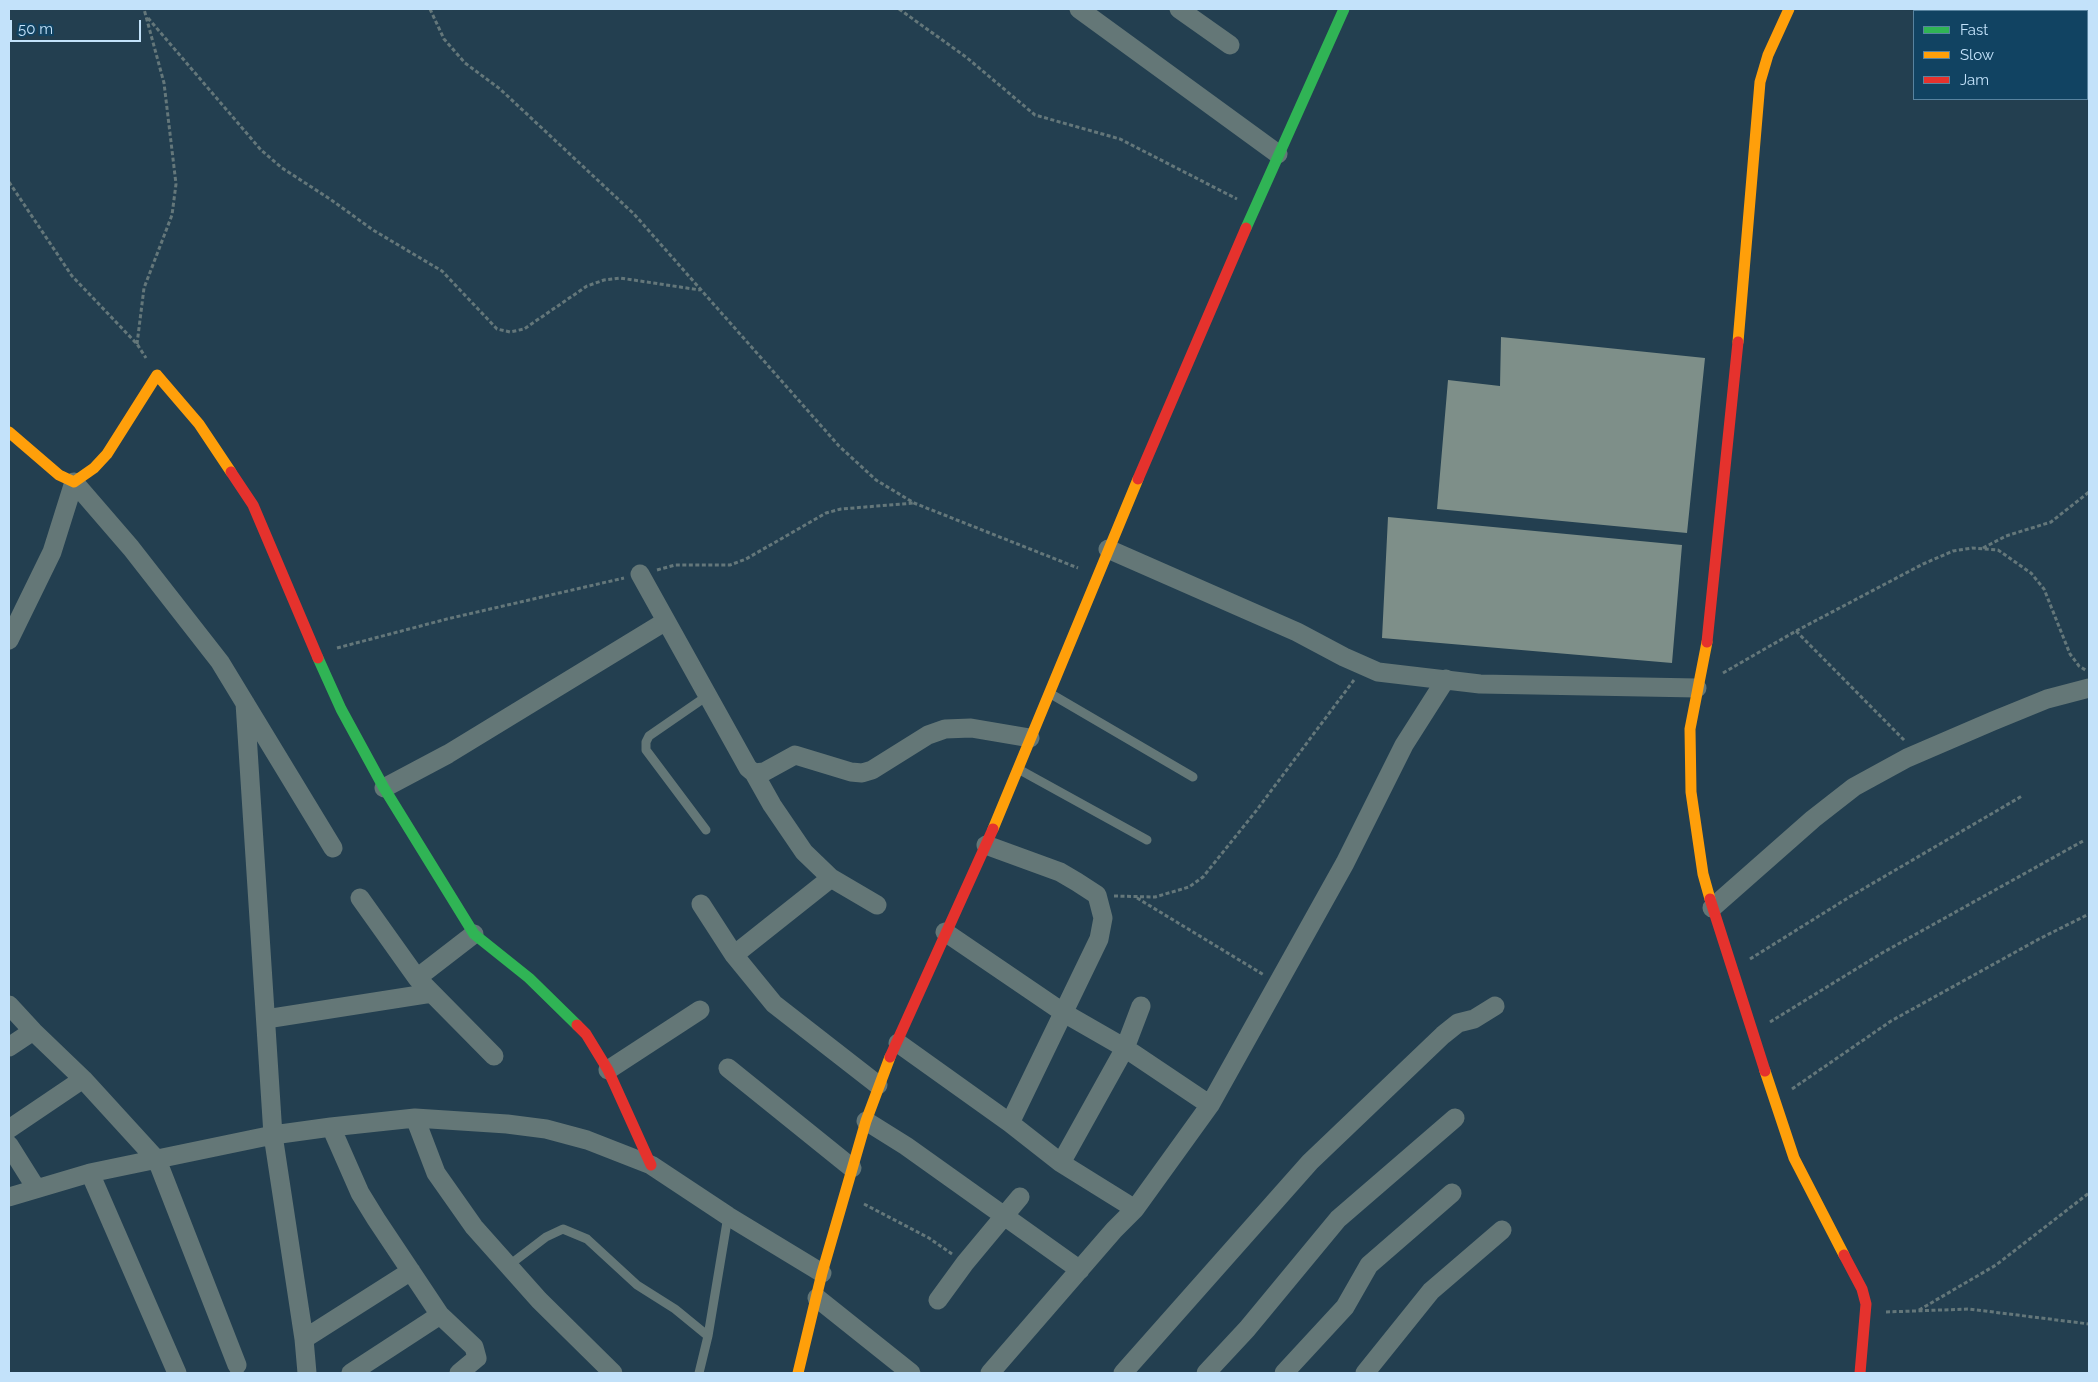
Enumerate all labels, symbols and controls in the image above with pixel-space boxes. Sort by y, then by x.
scale bar [12,10,144,42]
legend [1913,10,2088,100]
text: 50 m [18,20,53,38]
text: Fast [1960,21,1988,39]
text: Slow [1960,46,1994,64]
text: Jam [1960,71,1989,89]

